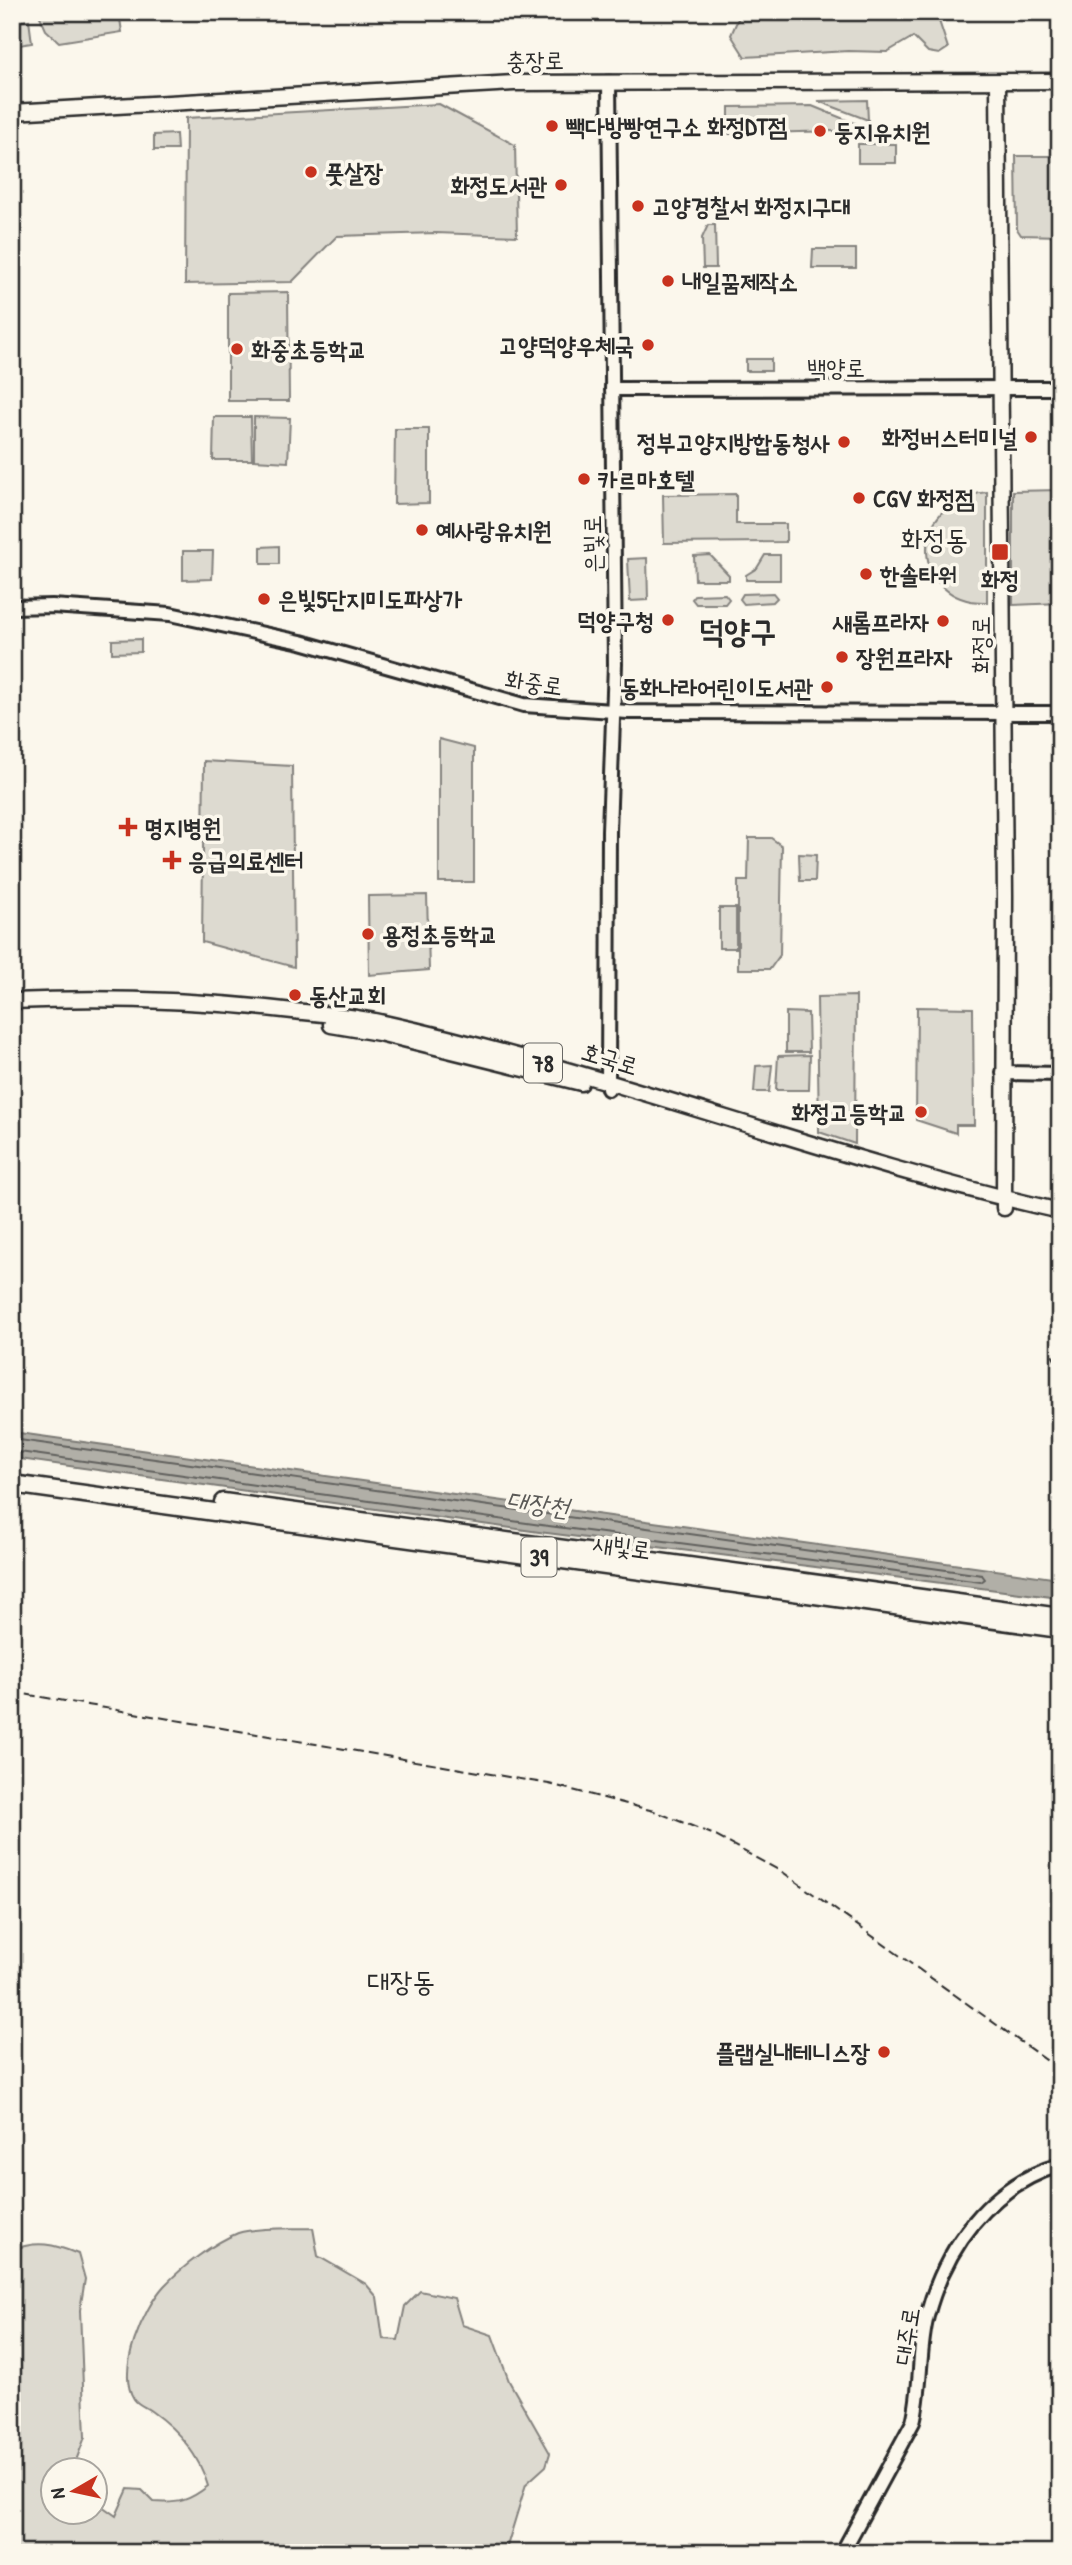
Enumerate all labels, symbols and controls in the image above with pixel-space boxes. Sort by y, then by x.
street label: 충장로 [506,43,564,77]
place label: 빽다방빵연구소 화정DT점 [565,110,787,142]
place label: 둥지유치원 [834,115,931,147]
marker: 빽다방빵연구소 화정DT점 [544,118,560,134]
marker: 둥지유치원 [812,123,828,139]
place label: 풋살장 [325,156,384,188]
marker: 풋살장 [303,164,319,180]
place label: 화정도서관 [450,169,548,201]
marker: 화정도서관 [553,177,569,193]
place label: 고양경찰서 화정지구대 [652,190,851,222]
marker: 고양경찰서 화정지구대 [630,198,646,214]
place label: 내일꿈제작소 [682,265,798,297]
marker: 내일꿈제작소 [660,273,676,289]
place label: 고양덕양우체국 [499,329,634,361]
place label: 화중초등학교 [251,333,367,365]
marker: 고양덕양우체국 [640,337,656,353]
marker: 화중초등학교 [229,341,245,357]
street label: 백양로 [807,351,865,383]
place label: 화정버스터미널 [882,421,1018,453]
place label: 정부고양지방합동청사 [637,426,830,458]
marker: 화정버스터미널 [1023,429,1039,445]
marker: 정부고양지방합동청사 [836,434,852,450]
place label: 카르마호텔 [598,463,695,495]
marker: 카르마호텔 [576,471,592,487]
place label: CGV 화정점 [873,482,975,514]
marker: CGV 화정점 [851,490,867,506]
place label: 예사랑유치원 [436,514,552,546]
street label: 은빛로 [575,515,609,573]
district label: 화정동 [900,520,968,558]
marker: 예사랑유치원 [414,522,430,538]
marker: 화정 [990,542,1010,562]
place label: 한솔타워 [879,558,957,590]
place label: 화정 [981,563,1019,595]
marker: 한솔타워 [858,566,874,582]
place label: 은빛5단지미도파상가 [278,583,463,615]
marker: 은빛5단지미도파상가 [256,591,272,607]
place label: 덕양구청 [577,604,654,636]
place label: 새롬프라자 [831,605,929,637]
district label: 덕양구 [698,609,776,652]
marker: 덕양구청 [660,612,676,628]
marker: 새롬프라자 [935,613,951,629]
street label: 화정로 [964,616,996,674]
place label: 장원프라자 [856,641,953,673]
marker: 장원프라자 [834,649,850,665]
street label: 화중로 [503,662,565,702]
place label: 동화나라어린이도서관 [620,671,814,703]
marker: 동화나라어린이도서관 [819,679,835,695]
place label: 명지병원 [144,811,221,843]
marker: 명지병원 [118,817,138,837]
place label: 응급의료센터 [188,844,304,876]
marker: 응급의료센터 [162,850,182,870]
place label: 용정초등학교 [382,918,498,950]
marker: 용정초등학교 [360,926,376,942]
place label: 동산교회 [309,979,386,1011]
marker: 동산교회 [287,987,303,1003]
street label: 호국로 [578,1034,642,1082]
road number: 78 [524,1044,562,1082]
place label: 화정고등학교 [791,1096,907,1128]
marker: 화정고등학교 [913,1104,929,1120]
water label: 대장천 [504,1481,575,1525]
street label: 새빛로 [591,1526,653,1566]
road number: 39 [522,1538,556,1576]
district label: 대장동 [367,1962,435,2000]
place label: 플랩실내테니스장 [716,2036,871,2068]
marker: 플랩실내테니스장 [876,2044,892,2060]
street label: 대주로 [886,2305,926,2367]
north arrow [38,2456,108,2526]
text: N [44,2487,71,2501]

